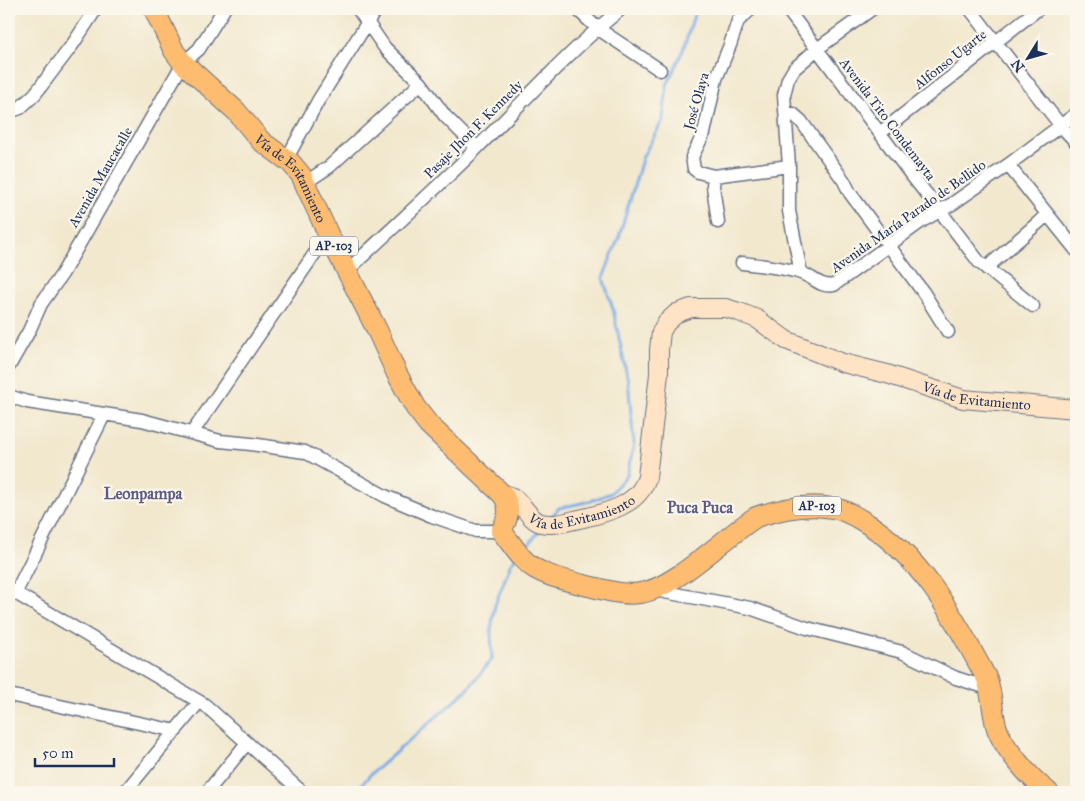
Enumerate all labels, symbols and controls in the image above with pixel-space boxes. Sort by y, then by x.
street label: Alfonso Ugarte [910,26,990,94]
north arrow [1002,32,1052,82]
street label: Avenida Tito Condemayta [835,54,939,184]
text: N [1008,56,1028,75]
street label: José Olaya [680,70,714,134]
street label: Pasaje Jhon F. Kennedy [421,76,527,183]
street label: Avenida Maucacalle [64,124,136,231]
street label: Vía de Evitamiento [249,130,330,225]
street label: Avenida María Parado de Bellido [827,156,989,277]
road number: AP-103 [310,237,358,256]
street label: Vía de Evitamiento [919,378,1032,414]
district label: Leonpampa [104,484,183,504]
street label: Vía de Evitamiento [524,492,639,533]
road number: AP-103 [793,496,841,516]
district label: Puca Puca [667,498,734,517]
scale bar [35,736,114,768]
text: 50 m [42,744,74,762]

